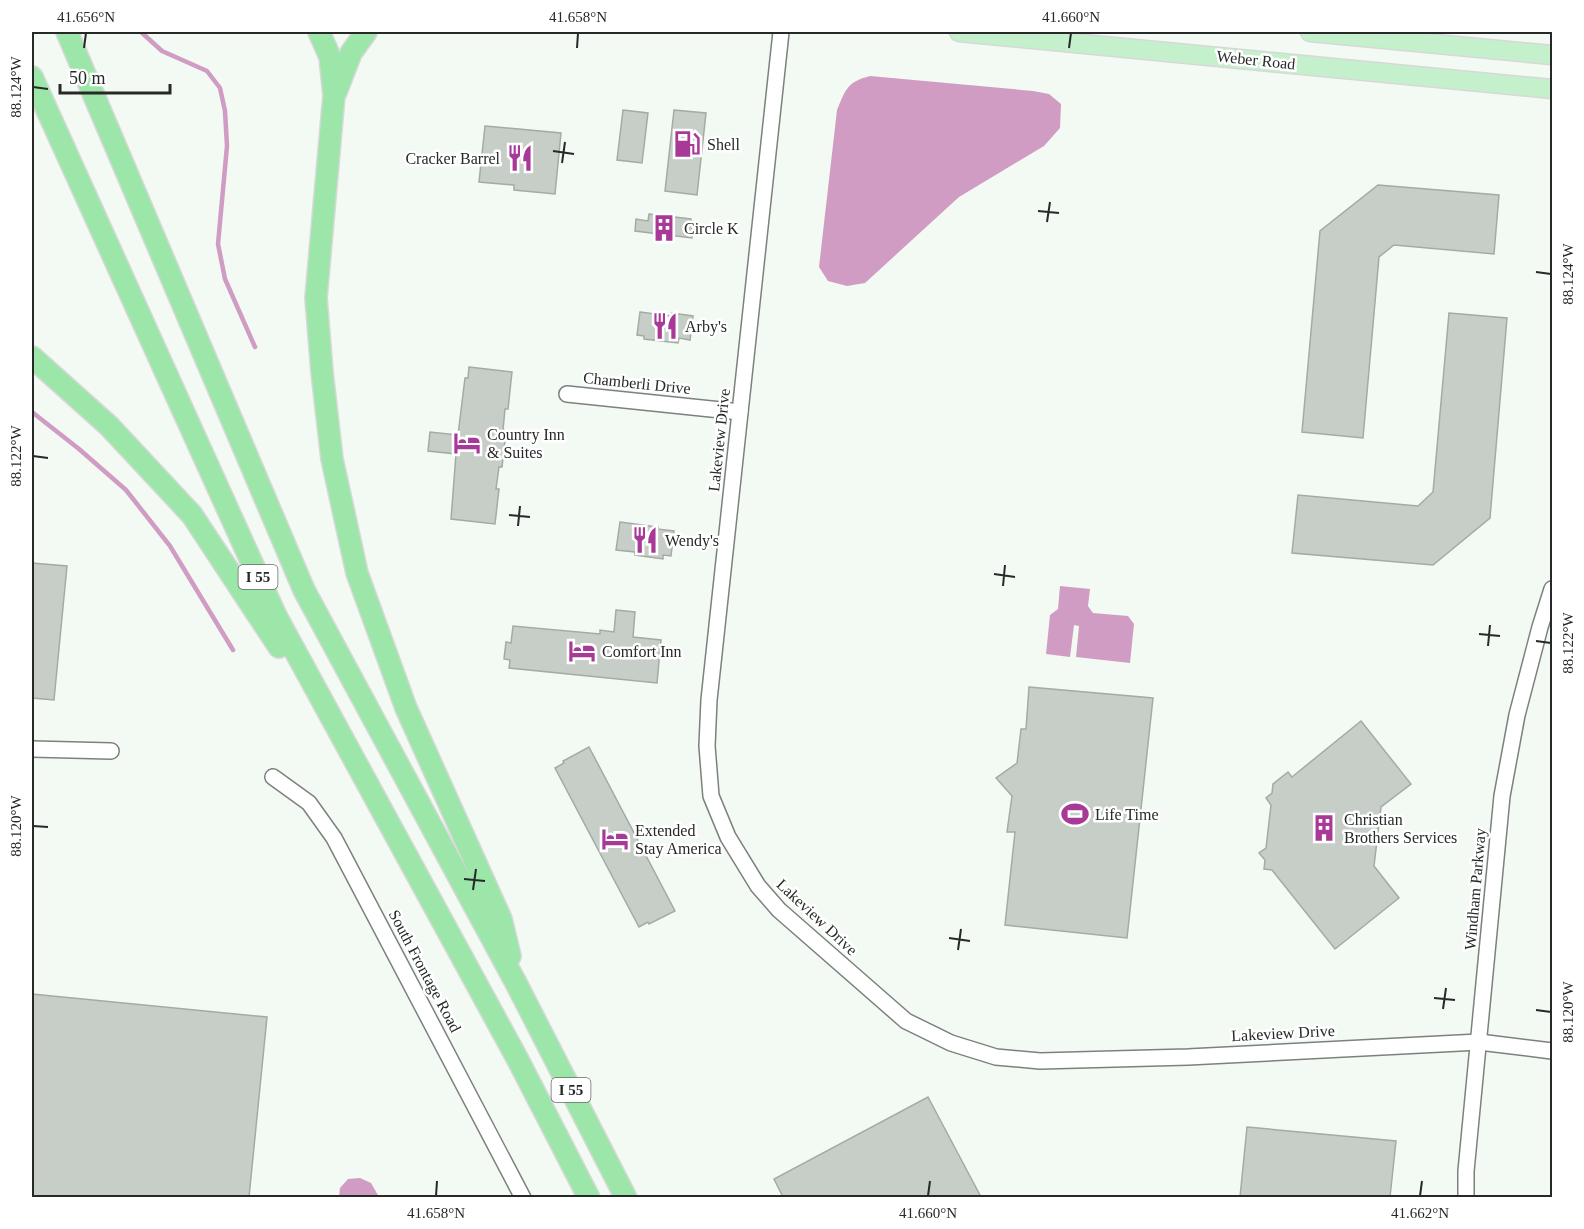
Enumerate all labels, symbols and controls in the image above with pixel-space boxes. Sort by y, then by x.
text: 41.656°N [57,9,115,25]
text: 41.658°N [549,9,607,25]
text: 41.660°N [1042,9,1100,25]
street label: Weber Road [1216,47,1296,73]
text: 88.124°W [8,55,24,118]
scale bar [60,57,170,95]
text: 50 m [69,68,106,88]
fuel station icon: Shell [672,129,702,159]
place label: Shell [707,136,740,153]
restaurant icon: Cracker Barrel [505,143,535,173]
place label: Cracker Barrel [405,150,501,167]
building icon: Circle K [649,213,679,243]
place label: Circle K [684,220,739,237]
text: 88.124°W [1560,242,1576,305]
restaurant icon: Arby's [650,311,680,341]
place label: Arby's [685,318,727,336]
street label: Chamberli Drive [582,369,692,397]
street label: Lakeview Drive [705,388,733,492]
text: 88.122°W [8,424,24,487]
place label: Country Inn & Suites [487,426,565,461]
hotel icon: Country Inn & Suites [452,428,482,458]
restaurant icon: Wendy's [630,525,660,555]
place label: Wendy's [665,532,719,550]
road number: I 55 [238,565,278,589]
text: 88.122°W [1560,611,1576,674]
hotel icon: Comfort Inn [567,636,597,666]
place label: Comfort Inn [602,643,682,660]
text: 88.120°W [8,794,24,857]
sports icon: Life Time [1060,799,1090,829]
place label: Life Time [1095,806,1159,823]
place label: Christian Brothers Services [1344,811,1457,846]
building icon: Christian Brothers Services [1309,813,1339,843]
place label: Extended Stay America [635,822,722,858]
hotel icon: Extended Stay America [600,824,630,854]
street label: Windham Parkway [1461,827,1490,951]
street label: Lakeview Drive [773,875,861,959]
street label: South Frontage Road [385,907,464,1036]
text: 88.120°W [1560,980,1576,1043]
street label: Lakeview Drive [1231,1022,1335,1044]
road number: I 55 [552,1078,590,1102]
text: 41.658°N [407,1205,465,1221]
text: 41.660°N [899,1205,957,1221]
text: 41.662°N [1391,1205,1449,1221]

